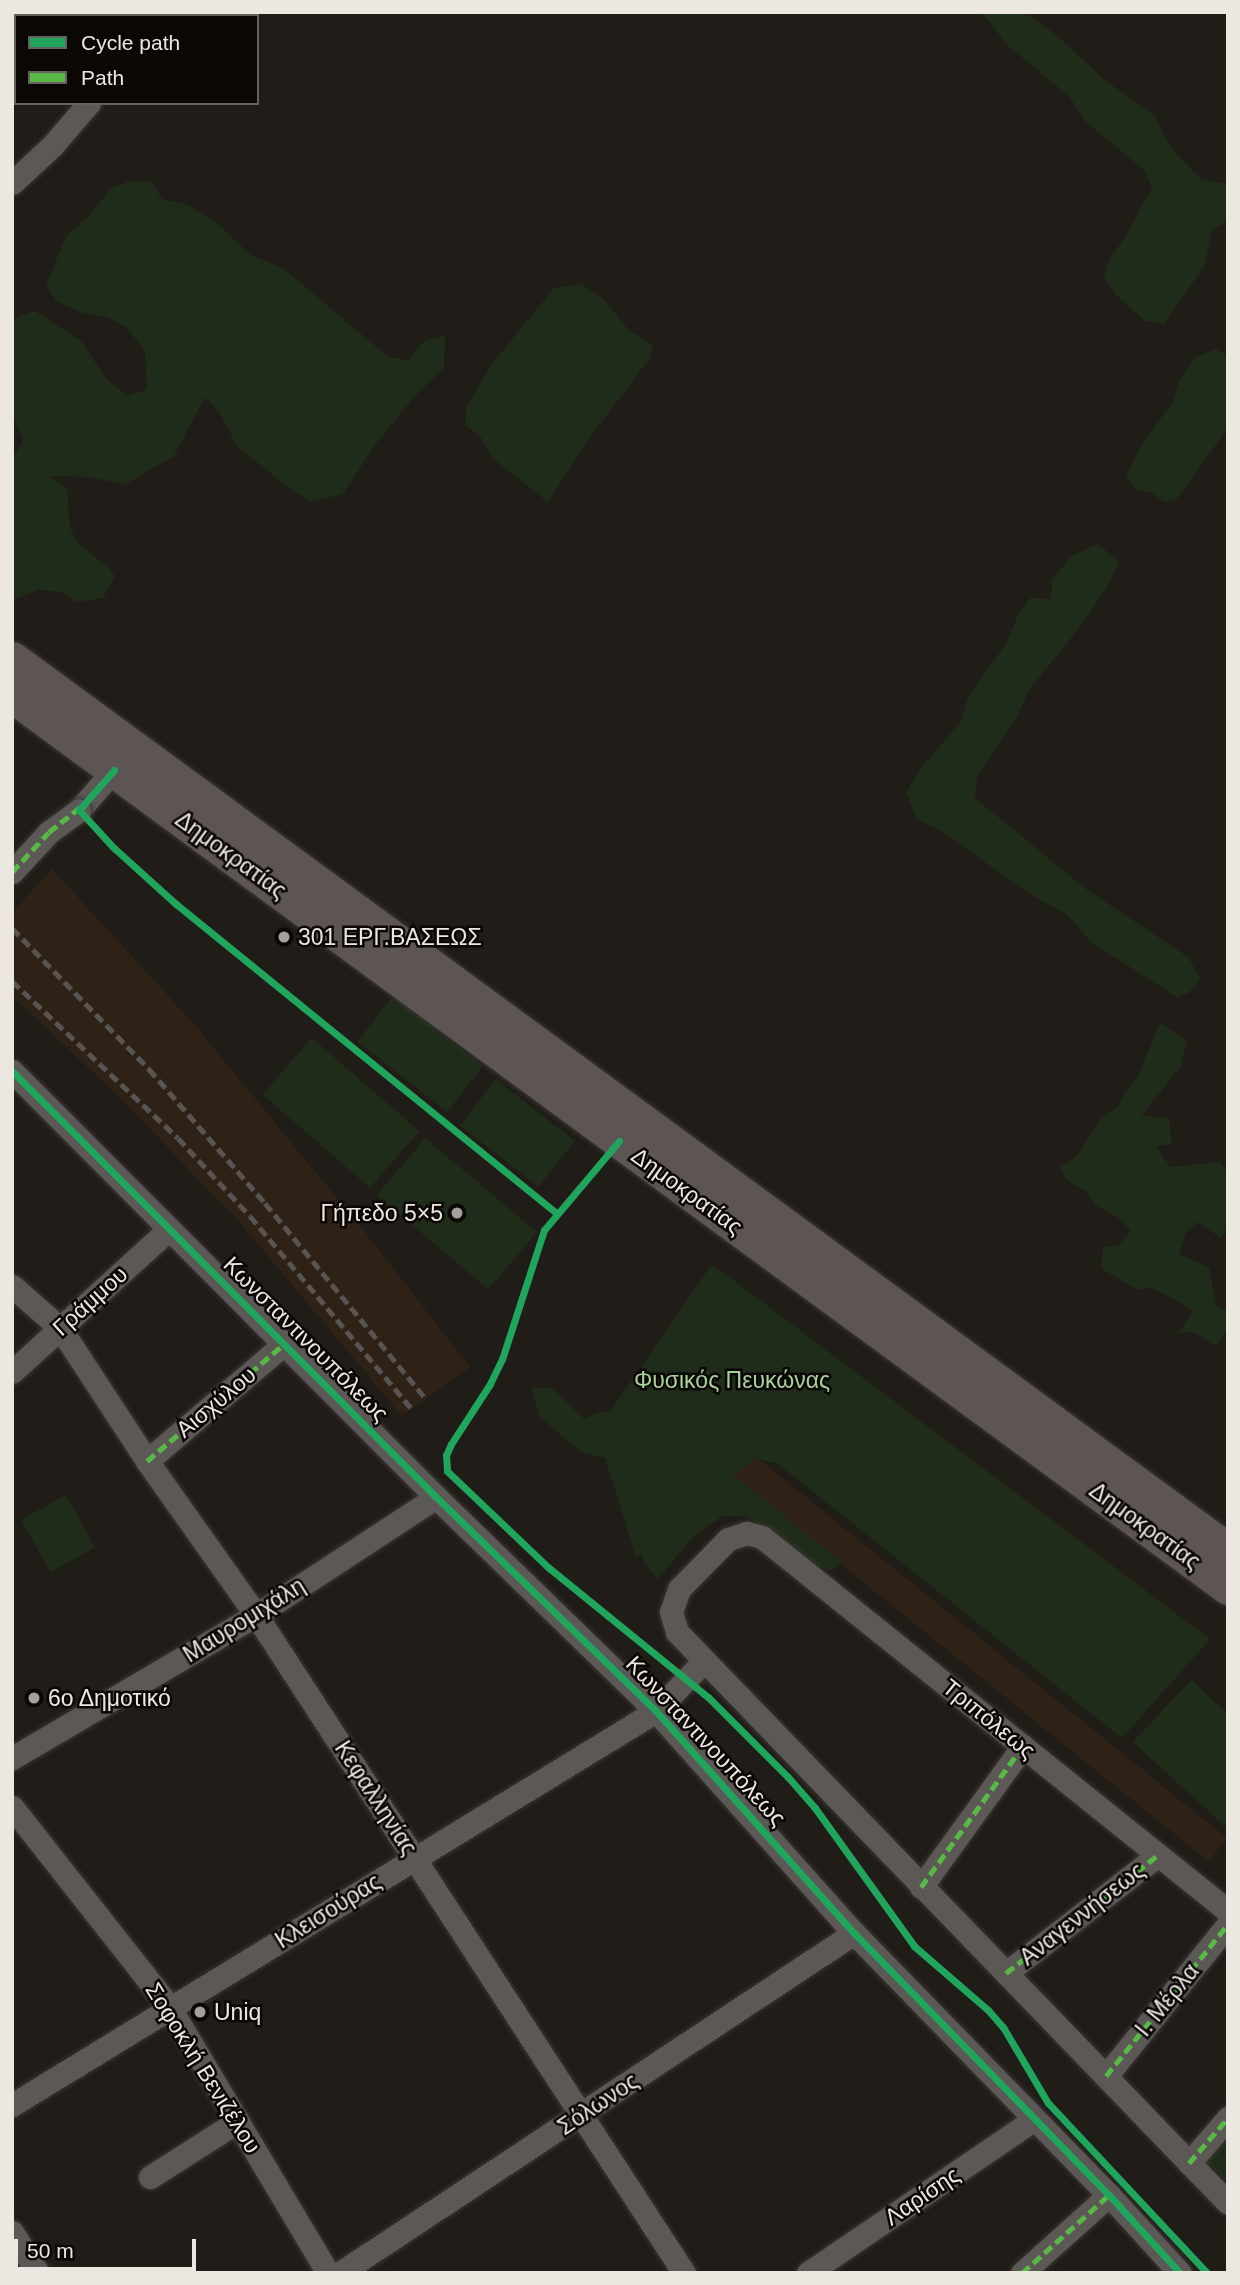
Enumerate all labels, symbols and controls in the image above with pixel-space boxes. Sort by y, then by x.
legend [14,14,259,105]
text: Cycle path [81,31,180,54]
text: Path [81,66,124,89]
street label: Δημοκρατίας [170,805,292,905]
place label: 301 ΕΡΓ.ΒΑΣΕΩΣ [298,923,482,951]
marker: 301 ΕΡΓ.ΒΑΣΕΩΣ [276,929,292,945]
street label: Δημοκρατίας [626,1141,748,1241]
place label: Γήπεδο 5×5 [320,1199,443,1227]
marker: Γήπεδο 5×5 [449,1205,465,1221]
street label: Κωνσταντινουπόλεως [218,1251,394,1427]
street label: Γράμμου [47,1260,133,1342]
street label: Αισχύλου [170,1361,262,1443]
park label: Φυσικός Πευκώνας [634,1366,830,1394]
street label: Δημοκρατίας [1084,1476,1206,1576]
street label: Μαυρομιχάλη [178,1572,310,1668]
street label: Κωνσταντινουπόλεως [620,1650,792,1832]
street label: Τριπόλεως [937,1673,1041,1765]
place label: 6ο Δημοτικό [48,1684,172,1712]
marker: 6ο Δημοτικό [26,1690,42,1706]
street label: Κεφαλληνίας [329,1736,423,1860]
street label: Αναγεννήσεως [1014,1857,1150,1971]
street label: Κλεισούρας [270,1868,386,1954]
street label: Ι. Μέρλα [1129,1958,1205,2042]
street label: Σοφοκλή Βενιζέλου [139,1978,267,2158]
place label: Uniq [214,1998,261,2026]
marker: Uniq [192,2004,208,2020]
street label: Σόλωνος [553,2067,643,2141]
street label: Λαρίσης [879,2161,965,2231]
scale bar [18,2226,200,2270]
text: 50 m [27,2239,74,2262]

